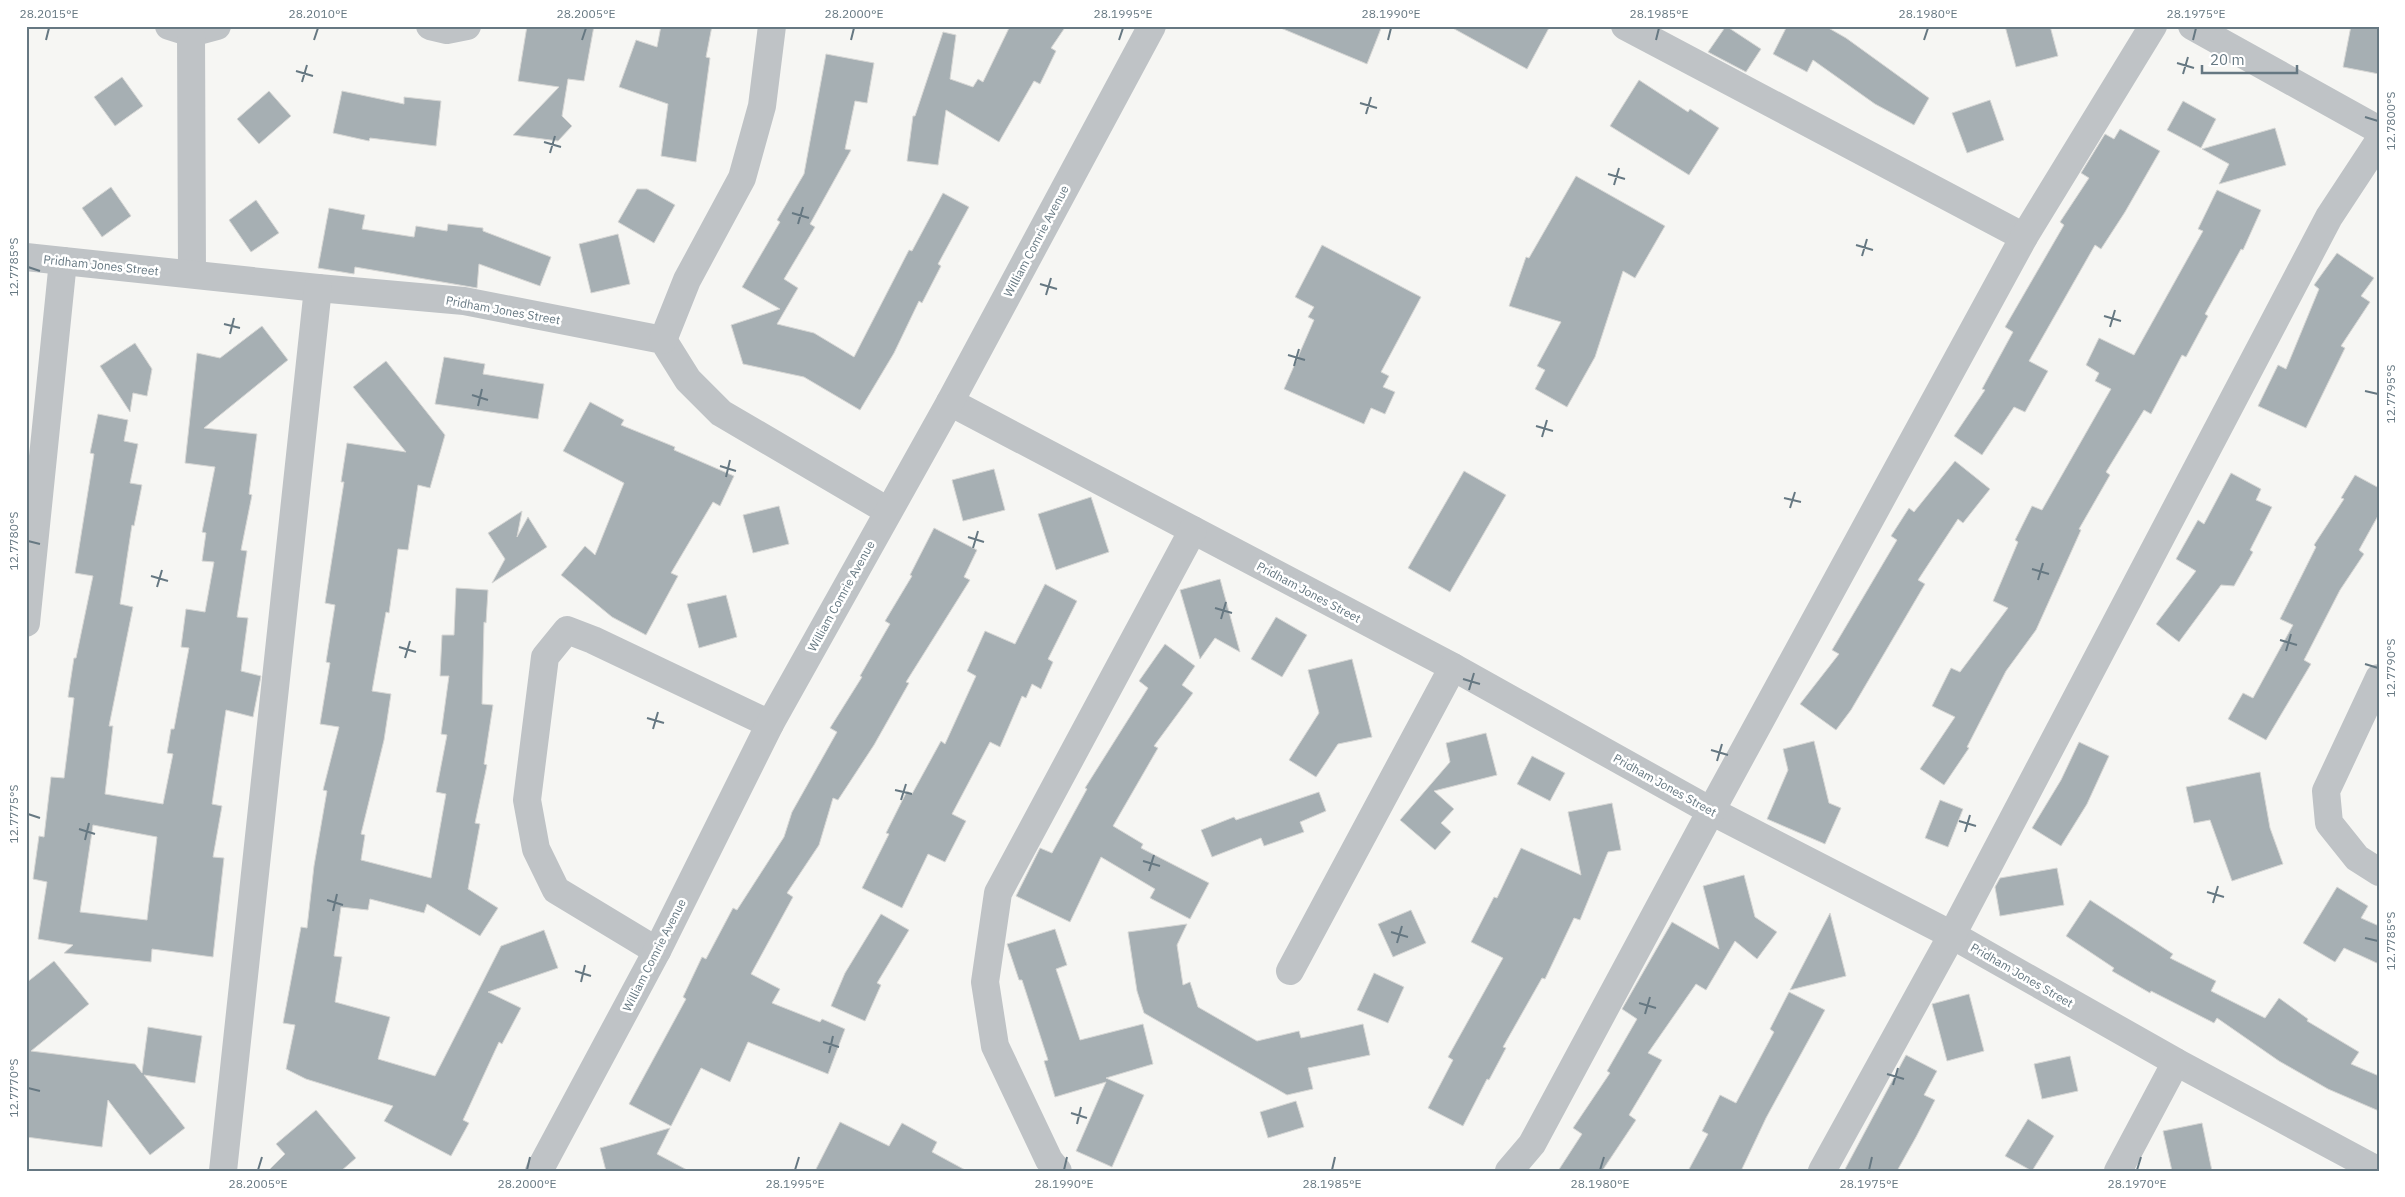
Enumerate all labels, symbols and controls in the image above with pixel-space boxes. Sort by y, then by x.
text: 28.2015°E [19,6,79,21]
text: 28.2010°E [288,6,348,21]
text: 28.2005°E [556,6,616,21]
text: 28.2000°E [824,6,884,21]
text: 28.1995°E [1093,6,1153,21]
text: 28.1990°E [1361,6,1421,21]
text: 28.1985°E [1629,6,1689,21]
text: 28.1980°E [1898,6,1958,21]
text: 28.1975°E [2166,6,2226,21]
scale bar [2202,42,2298,74]
text: 20 m [2210,50,2245,69]
text: 12.7800°S [2383,91,2398,151]
street label: William Comrie Avenue [1000,182,1072,299]
text: 12.7785°S [6,237,21,297]
street label: Pridham Jones Street [43,251,159,279]
street label: Pridham Jones Street [445,293,561,327]
text: 12.7795°S [2383,364,2398,424]
text: 12.7780°S [6,511,21,571]
street label: William Comrie Avenue [804,538,878,654]
street label: Pridham Jones Street [1254,558,1364,626]
text: 12.7790°S [2383,638,2398,698]
street label: Pridham Jones Street [1611,750,1719,820]
text: 12.7775°S [6,784,21,844]
street label: William Comrie Avenue [619,896,689,1014]
text: 12.7785°S [2383,911,2398,971]
street label: Pridham Jones Street [1968,940,2076,1010]
text: 12.7770°S [6,1058,21,1118]
text: 28.2005°E [228,1176,288,1191]
text: 28.2000°E [497,1176,557,1191]
text: 28.1995°E [765,1176,825,1191]
text: 28.1990°E [1034,1176,1094,1191]
text: 28.1985°E [1302,1176,1362,1191]
text: 28.1980°E [1570,1176,1630,1191]
text: 28.1975°E [1839,1176,1899,1191]
text: 28.1970°E [2107,1176,2167,1191]

